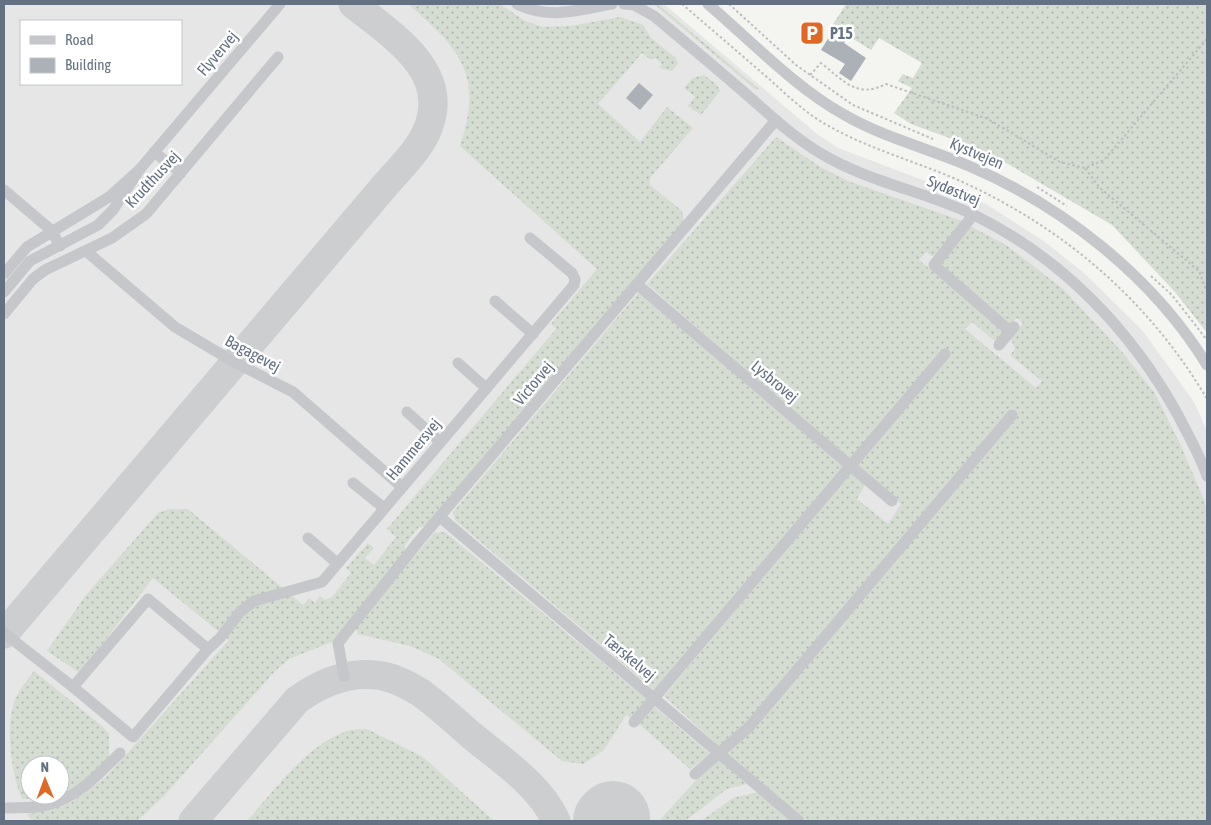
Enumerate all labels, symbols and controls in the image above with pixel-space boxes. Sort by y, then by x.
legend [20,20,182,85]
parking icon: P15 [799,20,825,46]
place label: P15 [830,24,853,42]
street label: Flyvervej [193,27,242,80]
text: Road [65,31,94,48]
text: Building [65,56,111,73]
street label: Kystvejen [947,134,1007,173]
street label: Krudthusvej [121,147,184,212]
street label: Sydøstvej [924,171,983,210]
street label: Bagagevej [222,331,284,376]
street label: Lysbrovej [748,356,802,406]
street label: Victorvej [510,357,557,409]
street label: Hammersvej [382,415,445,484]
street label: Tærskelvej [600,630,660,685]
north arrow [20,755,70,805]
text: N [41,759,49,775]

